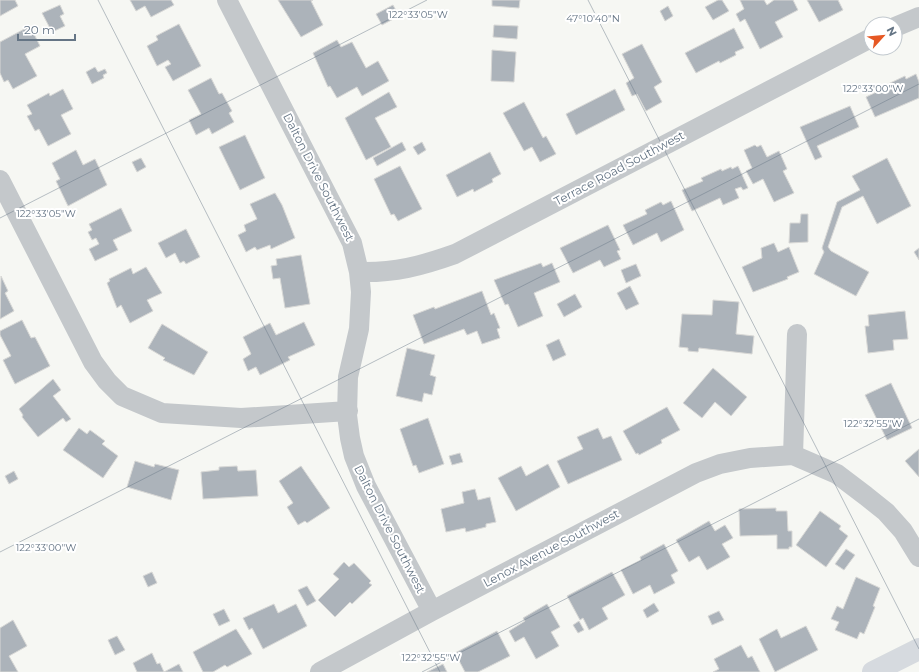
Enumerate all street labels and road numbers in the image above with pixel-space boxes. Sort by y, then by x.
street label: Dalton Drive Southwest [280,110,358,244]
street label: Terrace Road Southwest [551,127,687,209]
street label: Dalton Drive Southwest [351,462,429,596]
street label: Lenox Avenue Southwest [480,506,622,590]

